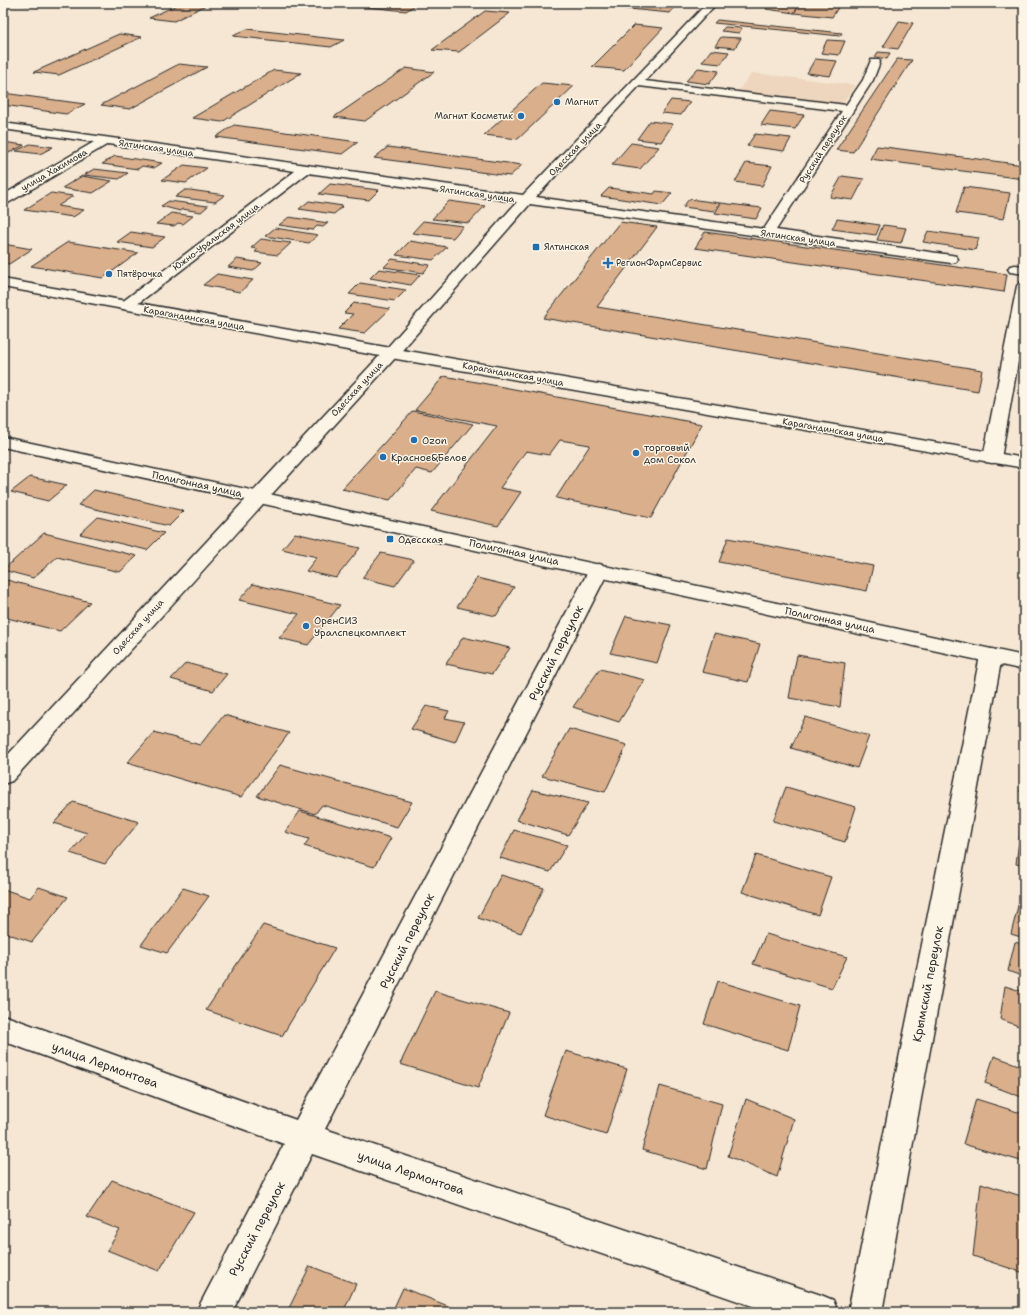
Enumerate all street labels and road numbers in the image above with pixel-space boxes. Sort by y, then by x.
street label: Русский переулок [796,112,850,185]
street label: Одесская улица [546,119,604,179]
street label: Ялтинская улица [118,137,195,159]
street label: улица Хакимова [19,146,90,194]
street label: Ялтинская улица [439,183,516,205]
street label: Южно-Уральская улица [170,200,262,273]
street label: Ялтинская улица [760,227,837,249]
street label: Карагандинская улица [142,303,246,333]
street label: Одесская улица [328,359,386,419]
street label: Карагандинская улица [461,359,565,389]
street label: Карагандинская улица [781,415,885,445]
street label: Полигонная улица [151,468,244,500]
street label: Полигонная улица [468,536,561,568]
street label: Одесская улица [110,596,166,657]
street label: Русский переулок [525,602,587,704]
street label: Полигонная улица [784,604,877,636]
street label: Русский переулок [376,890,438,992]
street label: Крымский переулок [909,924,947,1043]
street label: улица Лермонтова [50,1038,161,1092]
street label: улица Лермонтова [355,1147,467,1199]
street label: Русский переулок [225,1178,289,1279]

